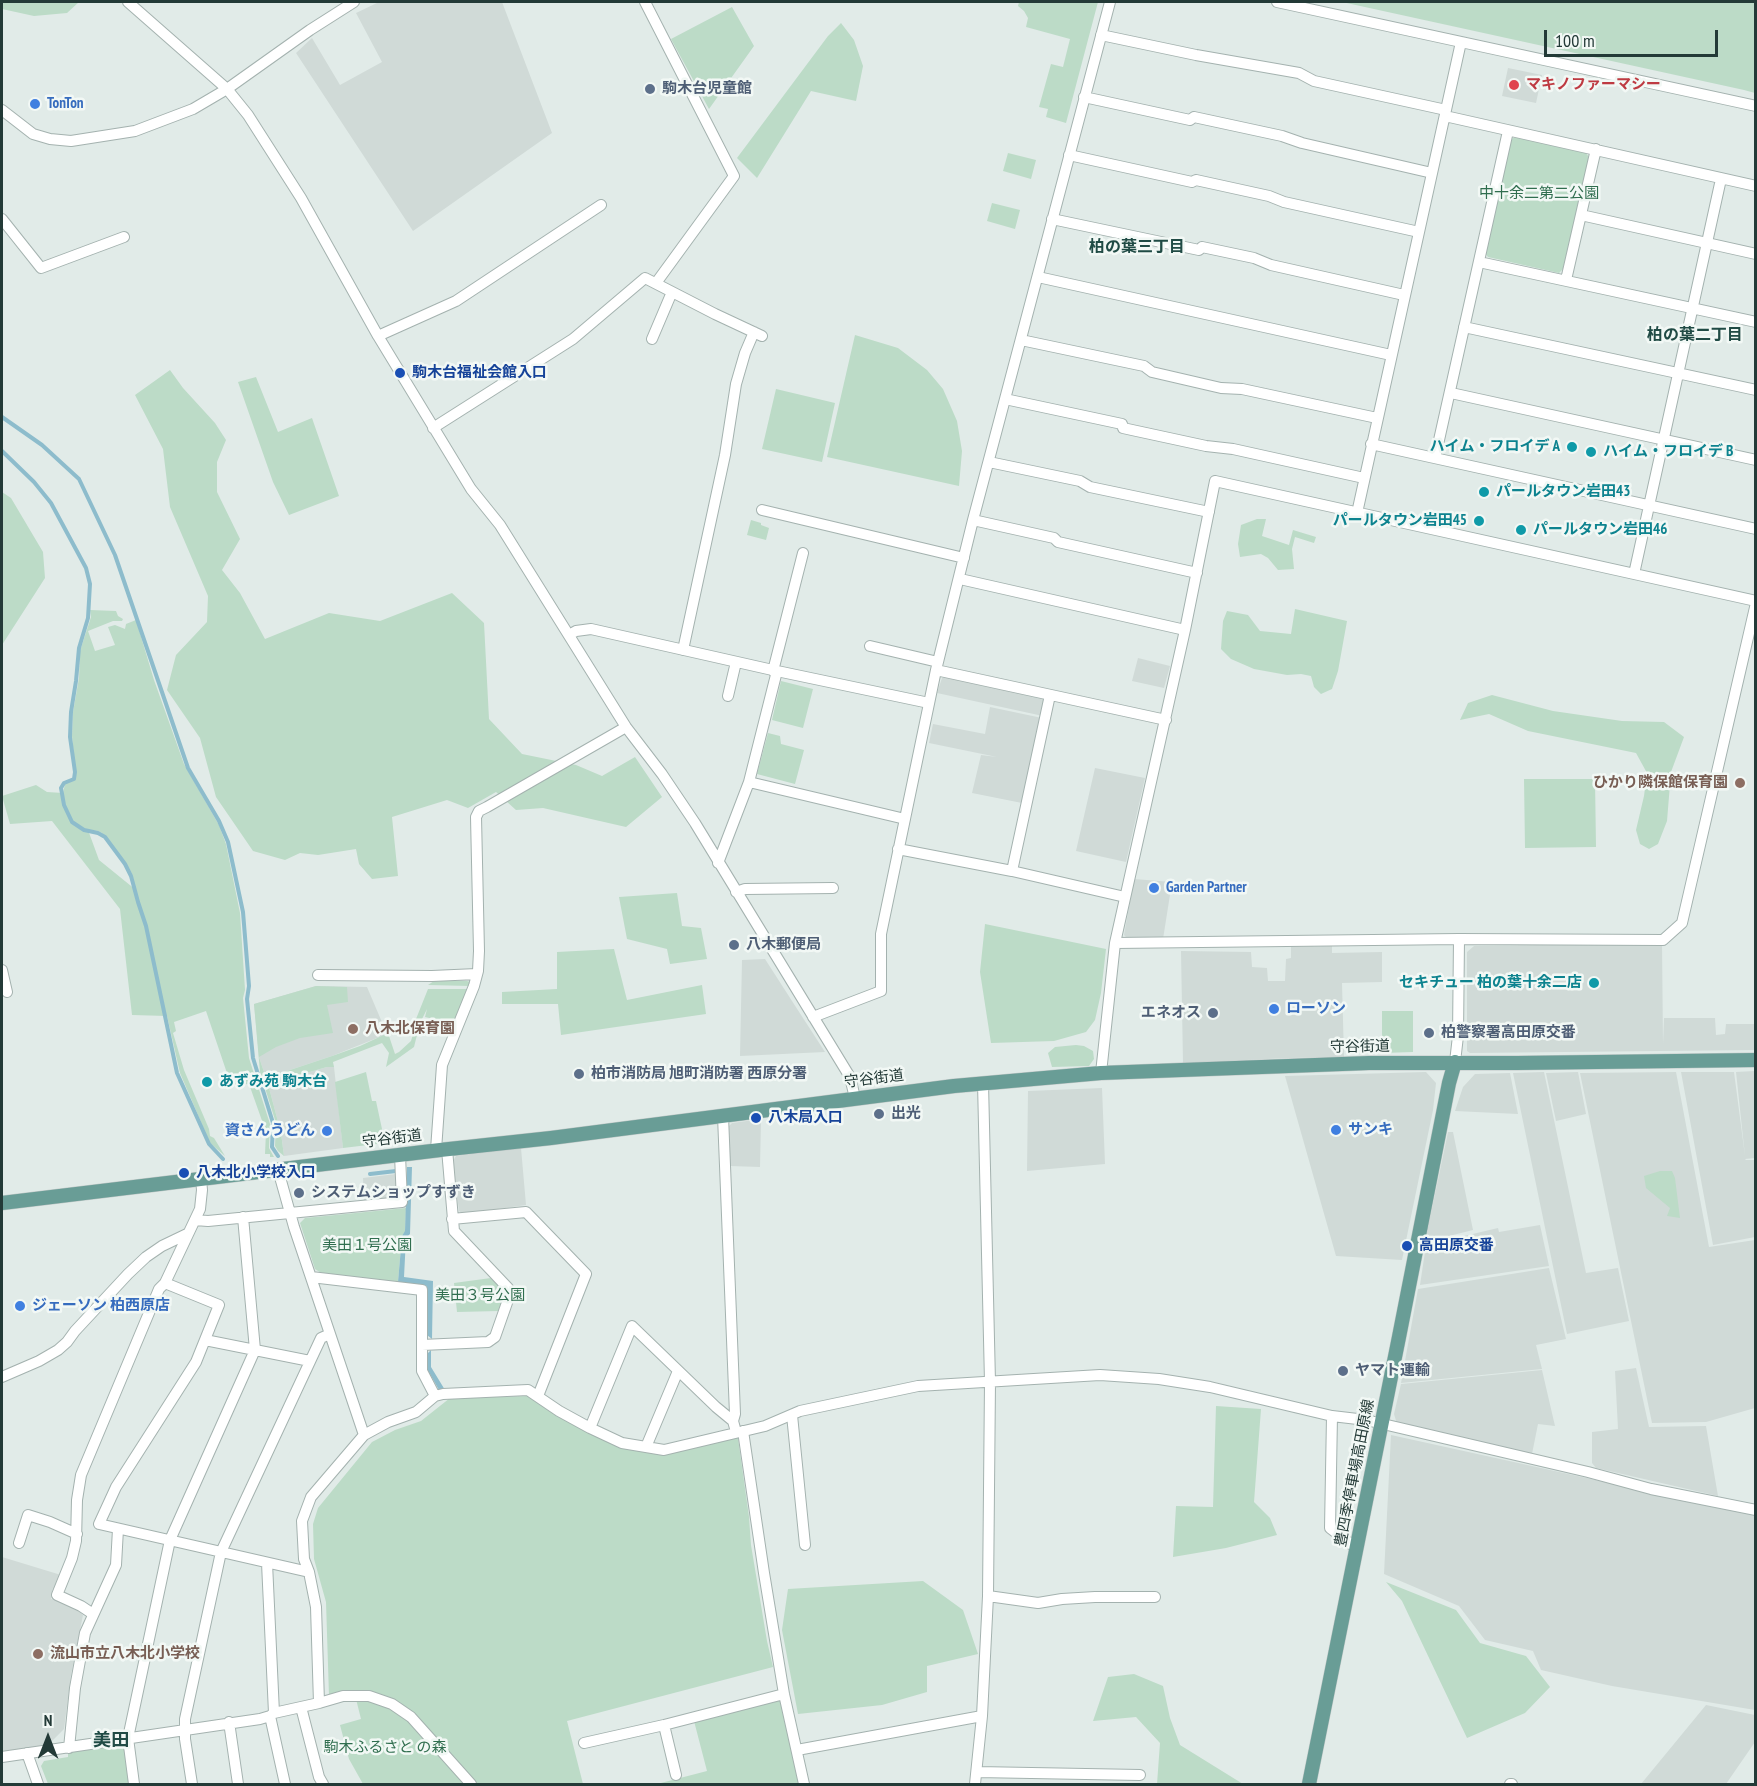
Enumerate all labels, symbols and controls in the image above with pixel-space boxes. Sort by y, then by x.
scale bar [1547,18,1721,56]
text: 100 m [1555,29,1595,52]
place label: マキノファーマシー [1526,76,1661,94]
marker: マキノファーマシー [1507,78,1521,92]
place label: 駒木台児童館 [662,80,752,98]
marker: 駒木台児童館 [643,82,657,96]
place label: TonTon [47,95,84,113]
marker: TonTon [28,97,42,111]
park label: 中十余二第二公園 [1479,185,1599,203]
district label: 柏の葉三丁目 [1089,237,1185,257]
district label: 柏の葉二丁目 [1647,325,1743,345]
place label: 駒木台福祉会館入口 [412,364,547,382]
marker: 駒木台福祉会館入口 [393,366,407,380]
place label: ハイム・フロイデ A [1429,438,1560,456]
marker: ハイム・フロイデ A [1565,440,1579,454]
place label: ハイム・フロイデ B [1603,443,1733,461]
marker: ハイム・フロイデ B [1584,445,1598,459]
place label: パールタウン岩田43 [1496,483,1630,501]
marker: パールタウン岩田43 [1477,485,1491,499]
place label: パールタウン岩田45 [1333,512,1467,530]
marker: パールタウン岩田45 [1472,514,1486,528]
place label: パールタウン岩田46 [1533,521,1667,539]
marker: パールタウン岩田46 [1514,523,1528,537]
place label: ひかり隣保館保育園 [1593,774,1728,792]
marker: ひかり隣保館保育園 [1733,776,1747,790]
place label: Garden Partner [1166,879,1247,897]
marker: Garden Partner [1147,881,1161,895]
place label: 八木郵便局 [746,936,821,954]
marker: 八木郵便局 [727,938,741,952]
place label: セキチュー 柏の葉十余二店 [1399,974,1582,992]
marker: セキチュー 柏の葉十余二店 [1587,976,1601,990]
place label: ローソン [1286,1000,1346,1018]
marker: ローソン [1267,1002,1281,1016]
place label: エネオス [1141,1004,1201,1022]
marker: エネオス [1206,1006,1220,1020]
place label: 八木北保育園 [365,1020,455,1038]
marker: 八木北保育園 [346,1022,360,1036]
place label: 柏警察署高田原交番 [1441,1024,1576,1042]
marker: 柏警察署高田原交番 [1422,1026,1436,1040]
street label: 守谷街道 [1330,1037,1390,1057]
place label: 柏市消防局 旭町消防署 西原分署 [591,1065,807,1083]
street label: 守谷街道 [843,1066,905,1092]
marker: 柏市消防局 旭町消防署 西原分署 [572,1067,586,1081]
place label: あずみ苑 駒木台 [219,1073,327,1091]
marker: あずみ苑 駒木台 [200,1075,214,1089]
place label: 出光 [891,1105,921,1123]
marker: 出光 [872,1107,886,1121]
place label: 八木局入口 [768,1109,843,1127]
marker: 八木局入口 [749,1111,763,1125]
place label: サンキ [1348,1121,1393,1139]
place label: 資さんうどん [225,1122,315,1140]
marker: サンキ [1329,1123,1343,1137]
marker: 資さんうどん [320,1124,334,1138]
street label: 守谷街道 [361,1126,423,1152]
place label: 八木北小学校入口 [196,1164,316,1182]
marker: 八木北小学校入口 [177,1166,191,1180]
place label: システムショップすずき [311,1184,476,1202]
marker: システムショップすずき [292,1186,306,1200]
park label: 美田１号公園 [322,1237,412,1255]
place label: 高田原交番 [1419,1237,1494,1255]
marker: 高田原交番 [1400,1239,1414,1253]
park label: 美田３号公園 [435,1287,525,1305]
place label: ジェーソン 柏西原店 [32,1297,170,1315]
marker: ジェーソン 柏西原店 [13,1299,27,1313]
place label: ヤマト運輸 [1355,1362,1430,1380]
marker: ヤマト運輸 [1336,1364,1350,1378]
street label: 豊四季停車場高田原線 [1332,1398,1378,1548]
place label: 流山市立八木北小学校 [50,1645,200,1663]
marker: 流山市立八木北小学校 [31,1647,45,1661]
north arrow [18,1708,78,1768]
text: N [44,1710,52,1730]
district label: 美田 [93,1730,129,1752]
park label: 駒木ふるさと の森 [323,1739,447,1757]

